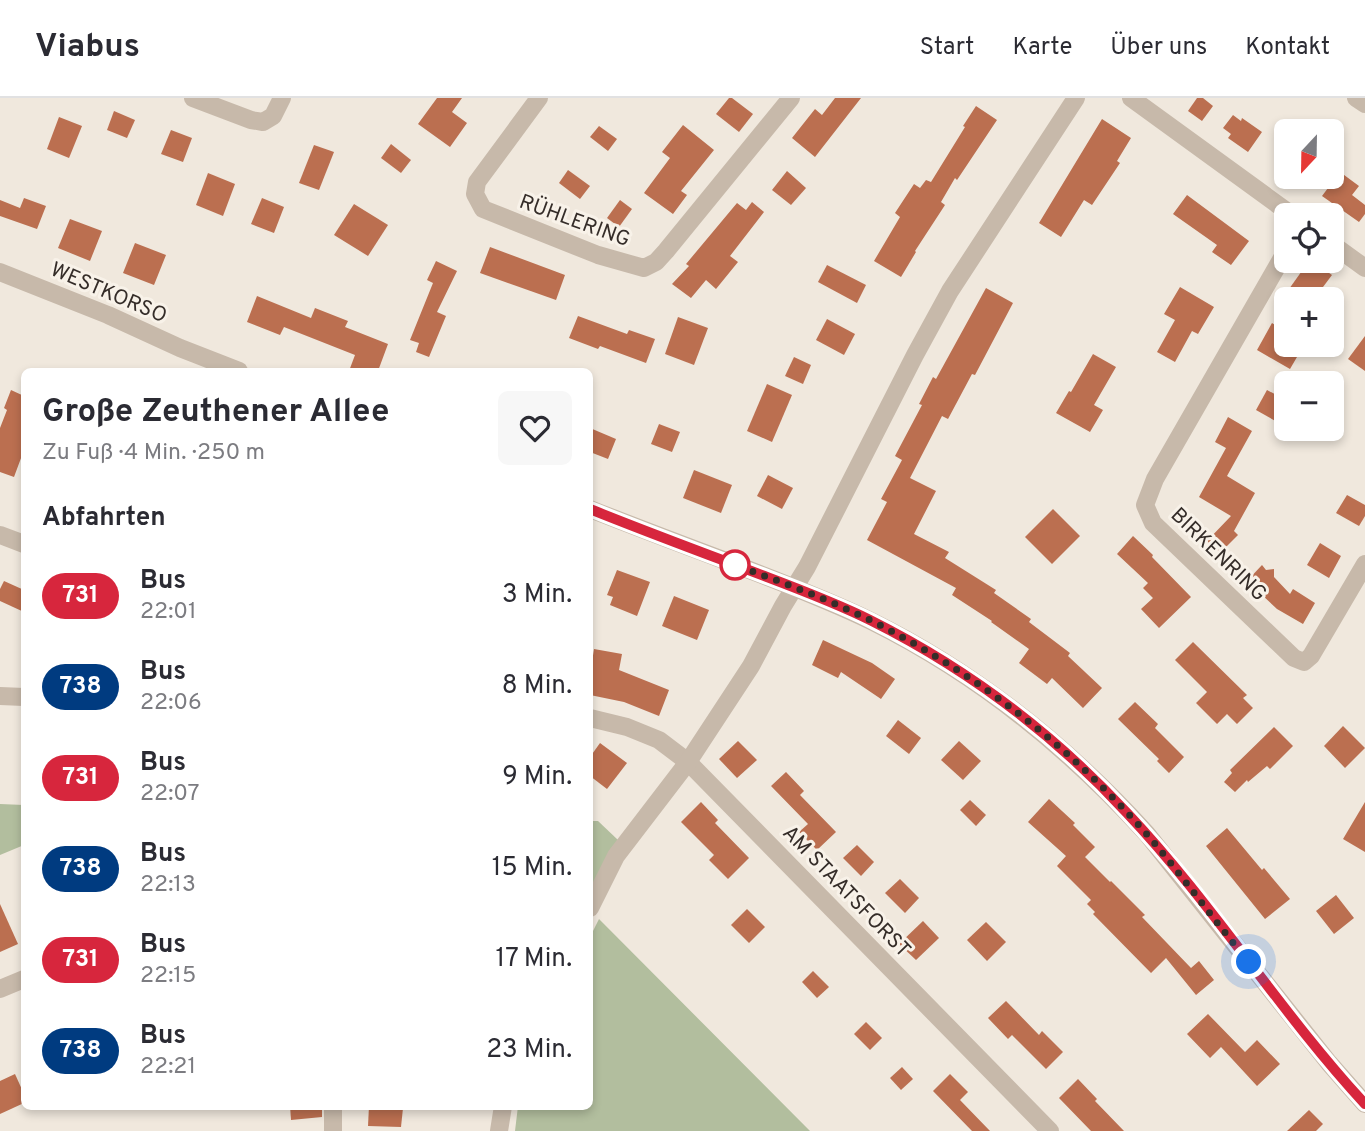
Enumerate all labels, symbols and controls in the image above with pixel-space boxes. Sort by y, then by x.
text: Viabus [35,27,140,69]
text: Start [920,33,974,63]
text: Karte [1012,33,1072,63]
text: Über uns [1110,33,1207,63]
text: Kontakt [1245,33,1330,63]
north arrow [1274,119,1344,189]
map controls [1274,119,1344,441]
street label: RÜHLERING [515,189,634,254]
button: locate [1274,203,1344,273]
street label: WESTKORSO [46,257,171,330]
button: + [1274,287,1344,357]
button: − [1274,371,1344,441]
button: heart [498,391,572,465]
text: Große Zeuthener Allee [42,392,389,434]
text: Zu Fuß · 4 Min. · 250 m [42,439,265,468]
text: Abfahrten [42,502,166,535]
street label: BIRKENRING [1164,502,1272,608]
unlabelled marker [720,550,750,580]
text: Bus [140,565,186,598]
text: 3 Min. [502,579,572,612]
text: 731 [62,581,99,611]
text: 22:01 [140,598,197,627]
text: Bus [140,656,186,689]
text: 8 Min. [502,670,572,703]
text: 738 [59,672,102,702]
text: 22:06 [140,689,202,718]
text: Bus [140,747,186,780]
text: 9 Min. [502,761,572,794]
text: 731 [62,763,99,793]
text: 22:07 [140,780,199,809]
street label: AM STAATSFORST [776,820,916,964]
text: Bus [140,838,186,871]
text: 15 Min. [492,852,572,885]
text: 738 [59,854,102,884]
text: 22:13 [140,871,196,900]
text: Bus [140,929,186,962]
text: 17 Min. [496,943,572,976]
your location [1231,944,1266,979]
text: 731 [62,945,99,975]
text: 22:15 [140,962,196,991]
text: Bus [140,1020,186,1053]
text: 23 Min. [486,1034,572,1067]
text: 738 [59,1036,102,1066]
text: 22:21 [140,1053,196,1082]

